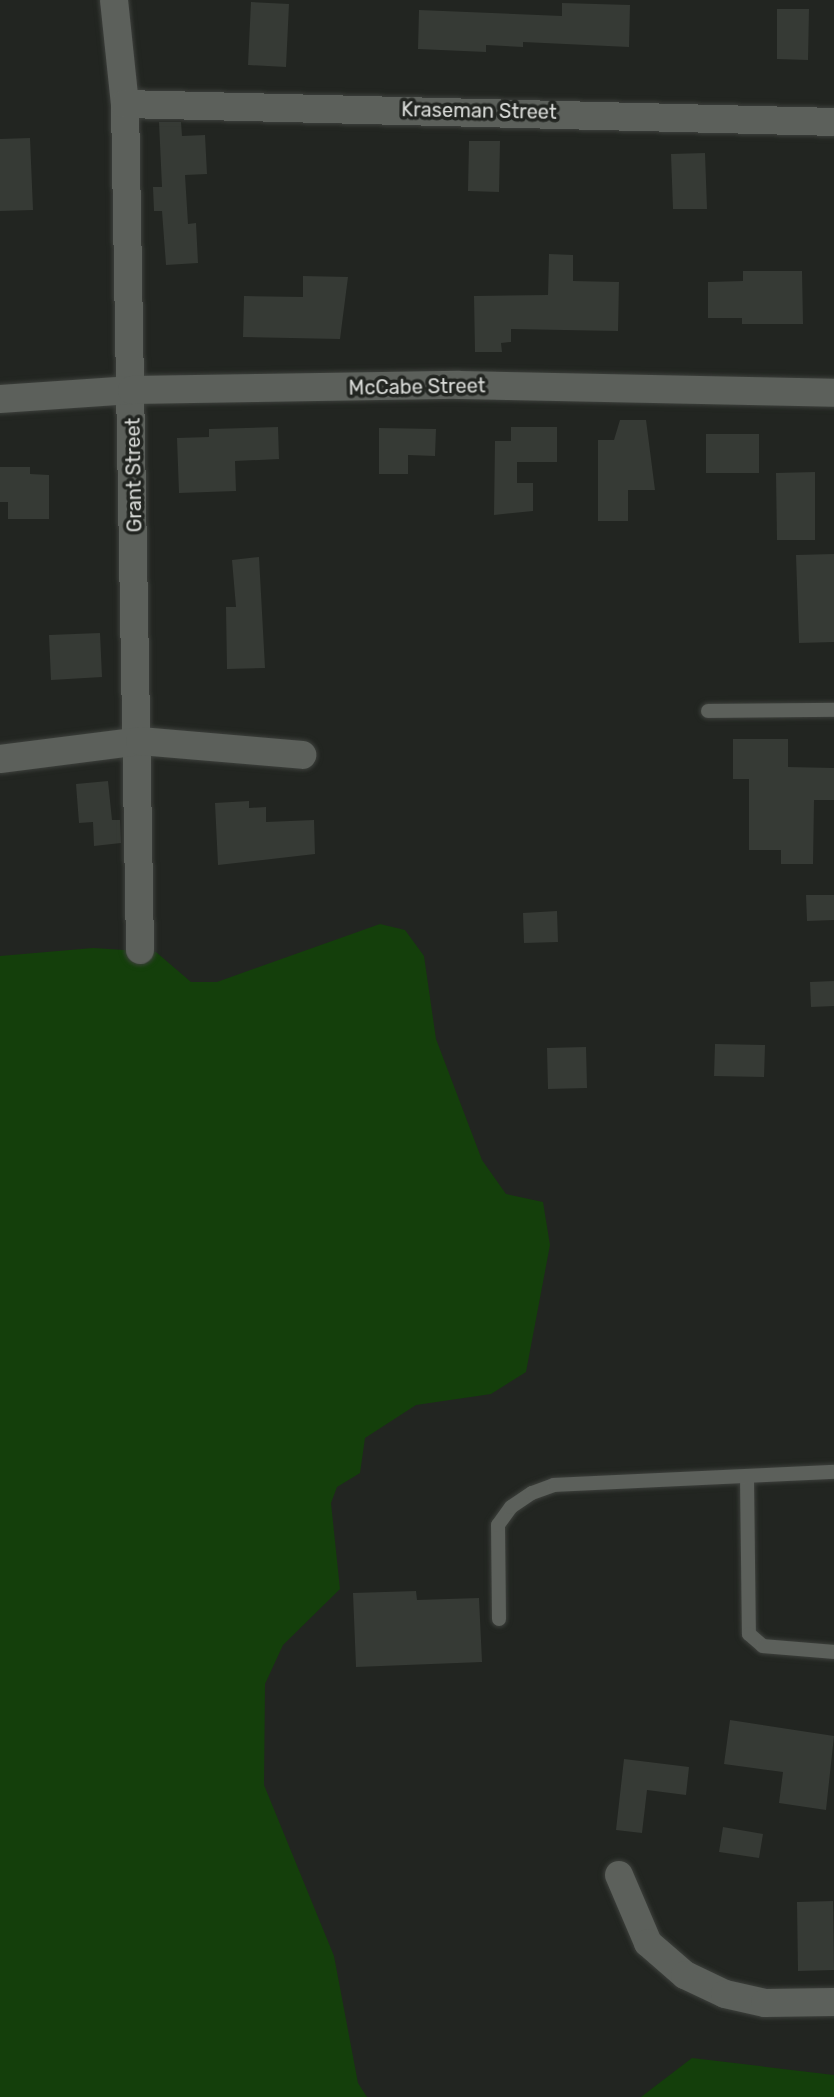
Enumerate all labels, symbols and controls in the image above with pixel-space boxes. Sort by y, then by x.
street label: Kraseman Street [401,98,557,124]
street label: McCabe Street [348,374,486,400]
street label: Grant Street [121,417,147,533]

